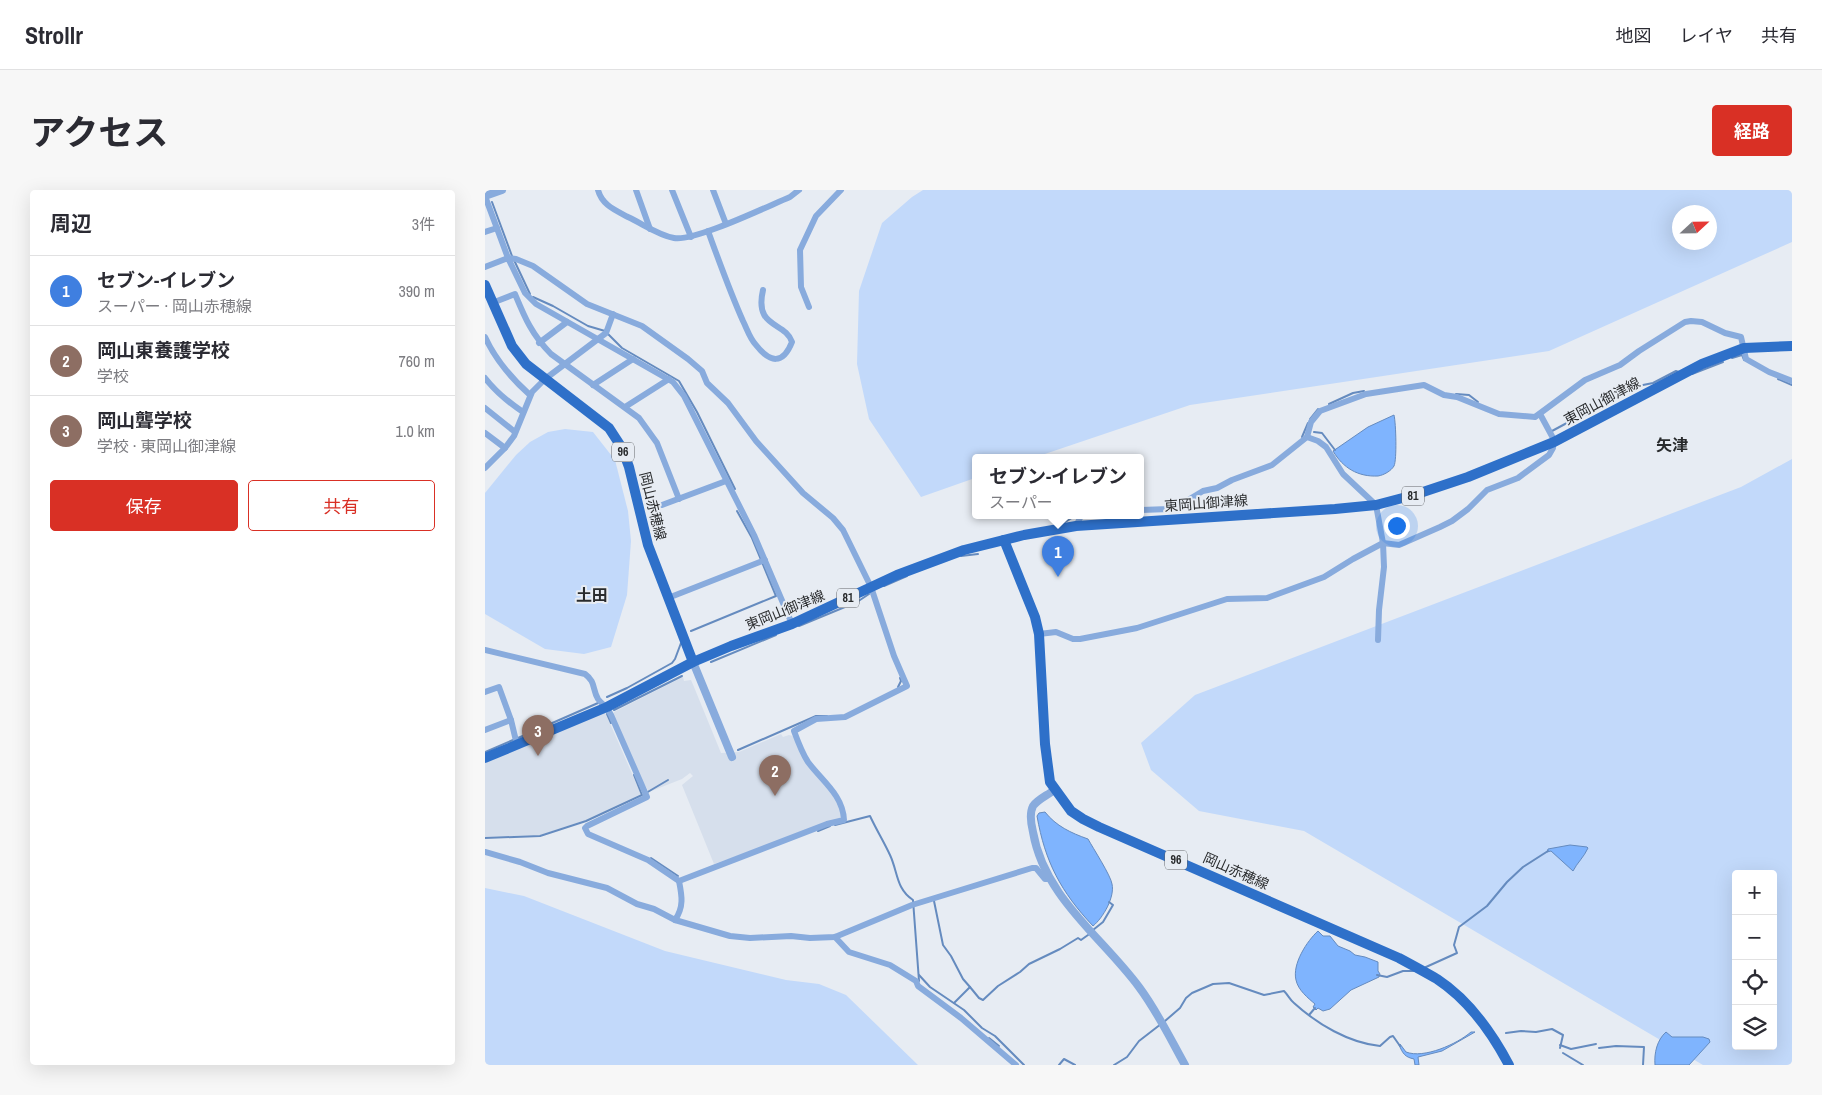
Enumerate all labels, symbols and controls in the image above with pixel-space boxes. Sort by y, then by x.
text: Strollr [25,19,83,51]
text: 地図 [1616,23,1652,48]
text: レイヤ [1680,23,1733,48]
text: 共有 [1761,23,1797,48]
button: 経路 [1712,105,1792,156]
text: アクセス [30,109,168,156]
north arrow [1672,205,1717,250]
text: 周辺 [50,209,92,238]
text: 3件 [412,213,435,235]
text: セブン-イレブン [97,267,235,293]
text: 1 [62,280,70,302]
text: 390 m [399,280,435,302]
text: スーパー · 岡山赤穂線 [97,295,252,317]
text: 岡山東養護学校 [97,337,230,363]
text: 2 [62,350,70,372]
text: 760 m [399,350,435,372]
text: 学校 [97,365,129,387]
street label: 東岡山御津線 [1561,373,1643,429]
text: 岡山聾学校 [97,407,192,433]
text: 3 [62,420,70,442]
text: 1.0 km [396,420,435,442]
district label: 矢津 [1656,434,1688,456]
text: 学校 · 東岡山御津線 [97,435,236,457]
road number: 96 [612,442,634,462]
popup [972,454,1144,519]
text: セブン-イレブン [989,463,1127,489]
street label: 岡山赤穂線 [636,470,670,542]
button: 保存 [50,480,238,531]
button: 共有 [248,480,435,531]
road number: 81 [1402,486,1424,506]
text: スーパー [989,491,1053,513]
street label: 東岡山御津線 [1163,491,1249,515]
your location [1384,513,1410,539]
pin: 1 [1042,536,1074,577]
district label: 土田 [576,584,608,606]
street label: 東岡山御津線 [743,586,827,634]
road number: 81 [837,588,859,608]
pin: 3 [522,715,554,756]
pin: 2 [759,755,791,796]
street label: 岡山赤穂線 [1200,849,1272,893]
road number: 96 [1165,850,1187,870]
map controls [1732,870,1777,1050]
button: + [1732,870,1777,915]
button: − [1732,915,1777,960]
button: locate [1732,960,1777,1005]
button: layers [1732,1005,1777,1050]

